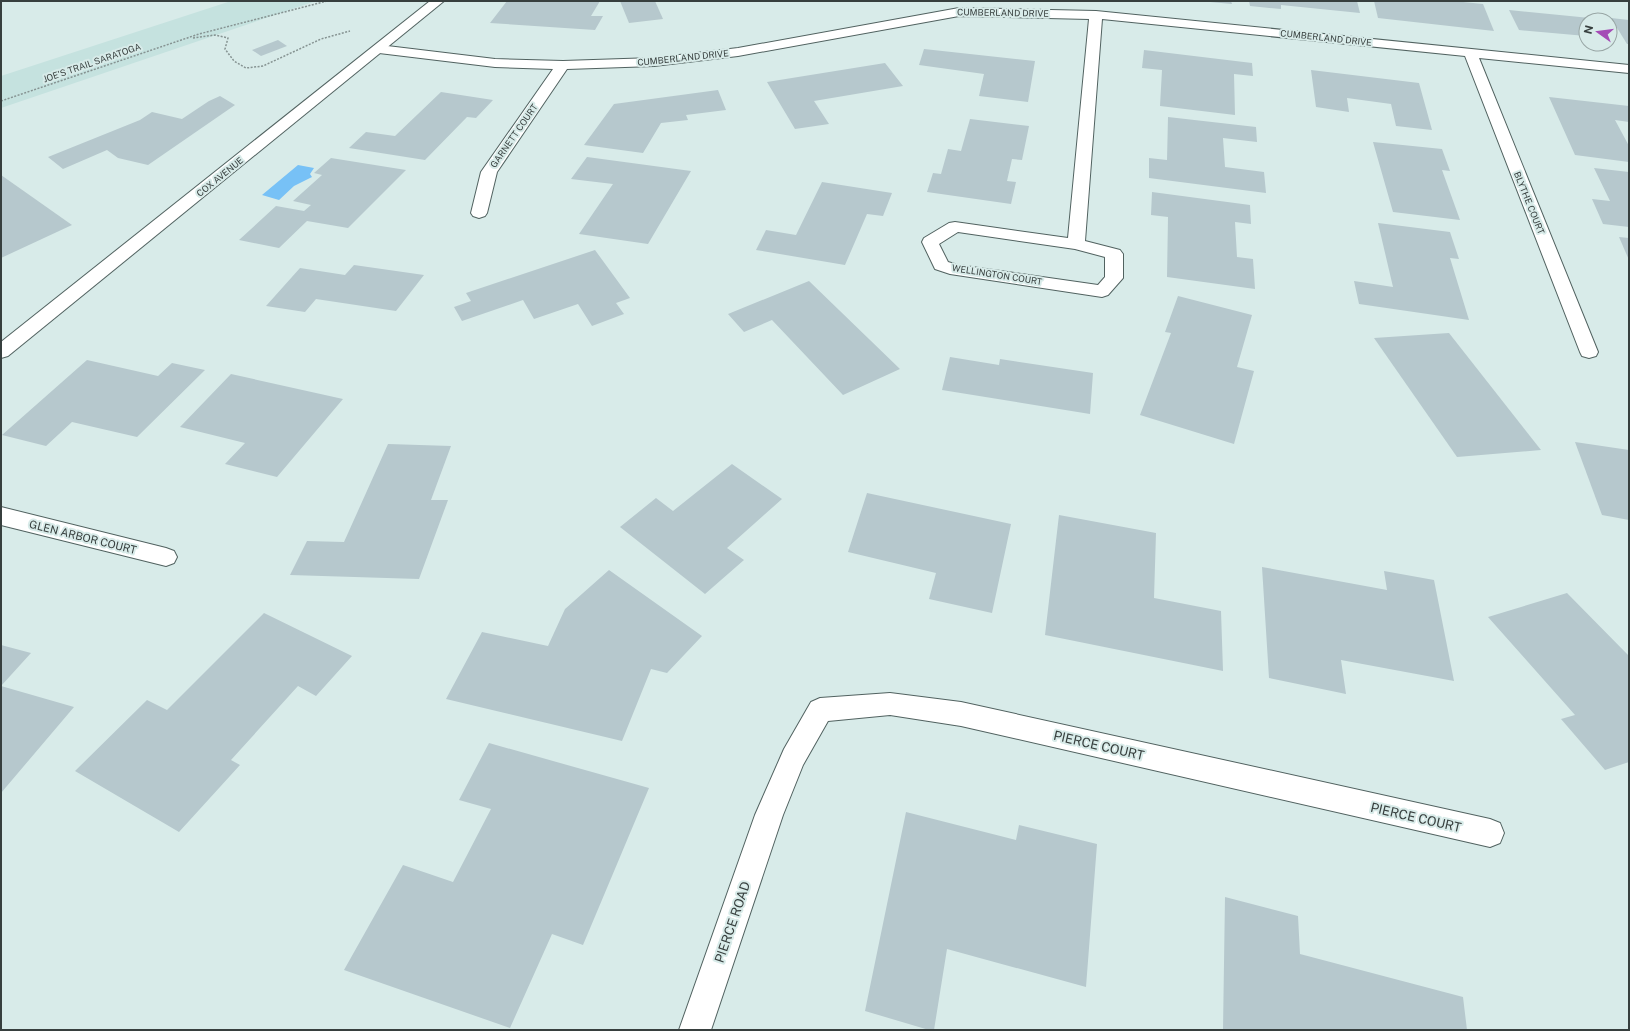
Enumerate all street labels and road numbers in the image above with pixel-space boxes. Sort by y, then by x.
street label: CUMBERLAND DRIVE [957,6,1049,19]
street label: CUMBERLAND DRIVE [1280,27,1373,48]
street label: JOE'S TRAIL SARATOGA [41,40,143,84]
street label: CUMBERLAND DRIVE [637,47,730,68]
street label: GARNETT COURT [488,101,540,170]
street label: COX AVENUE [194,154,246,199]
street label: BLYTHE COURT [1512,170,1547,236]
street label: WELLINGTON COURT [951,262,1044,287]
street label: GLEN ARBOR COURT [28,518,138,556]
street label: PIERCE COURT [1052,728,1146,763]
street label: PIERCE COURT [1369,800,1463,835]
street label: PIERCE ROAD [712,880,753,965]

